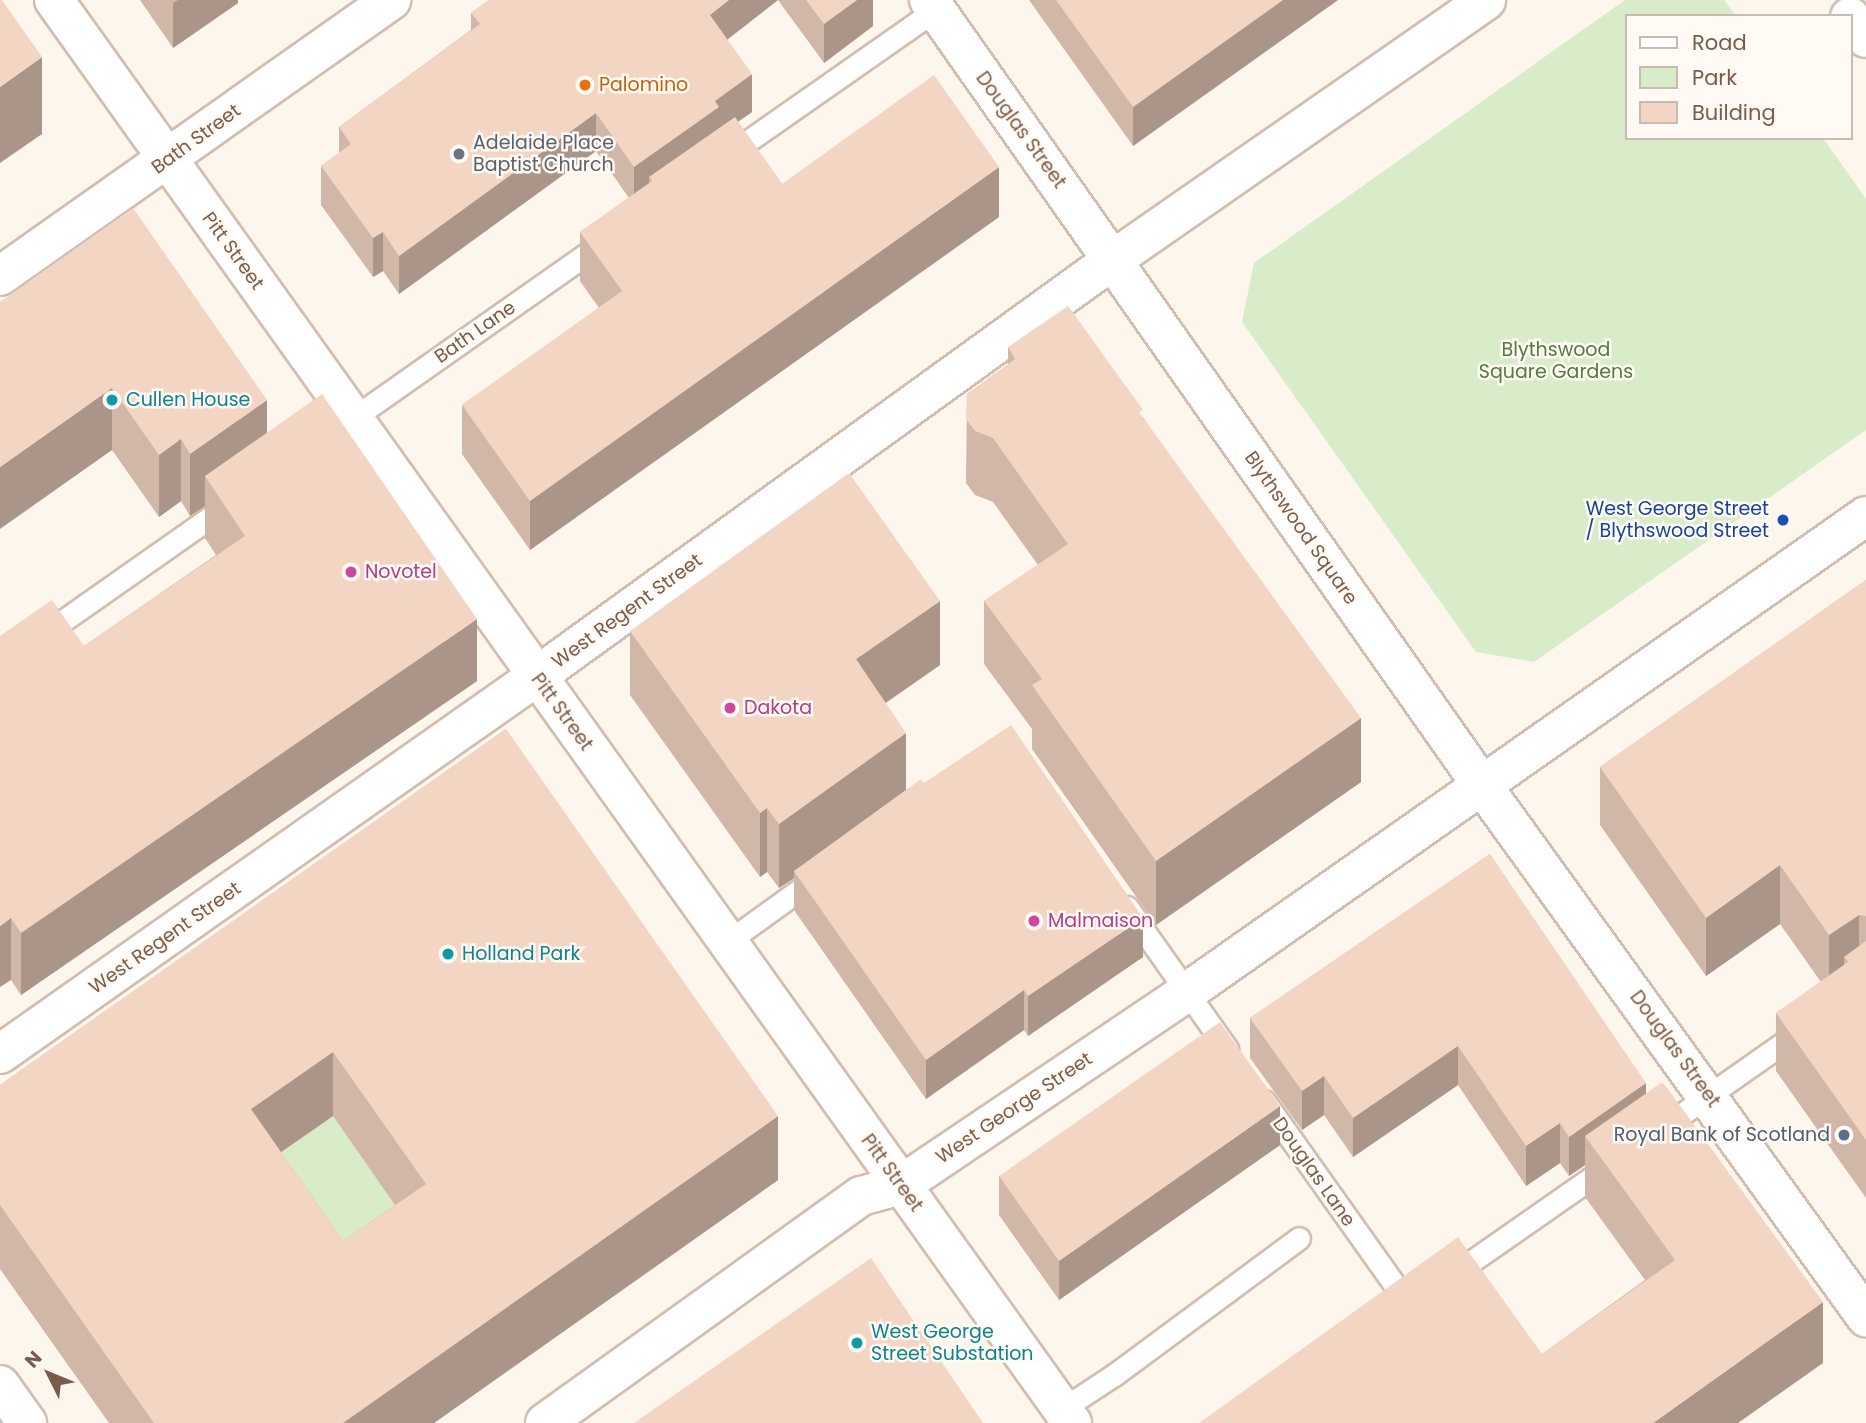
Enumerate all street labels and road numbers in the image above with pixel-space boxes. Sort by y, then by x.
street label: Douglas Street [971,67,1071,193]
street label: Bath Street [147,99,245,179]
street label: Pitt Street [197,208,269,294]
street label: Bath Lane [430,296,520,368]
street label: Blythswood Square [1240,447,1362,609]
street label: West Regent Street [548,549,706,673]
street label: Pitt Street [526,669,598,755]
street label: West Regent Street [85,877,245,999]
street label: Douglas Street [1625,986,1725,1112]
street label: West George Street [932,1047,1096,1169]
street label: Douglas Lane [1268,1113,1360,1231]
street label: Pitt Street [856,1130,928,1216]

